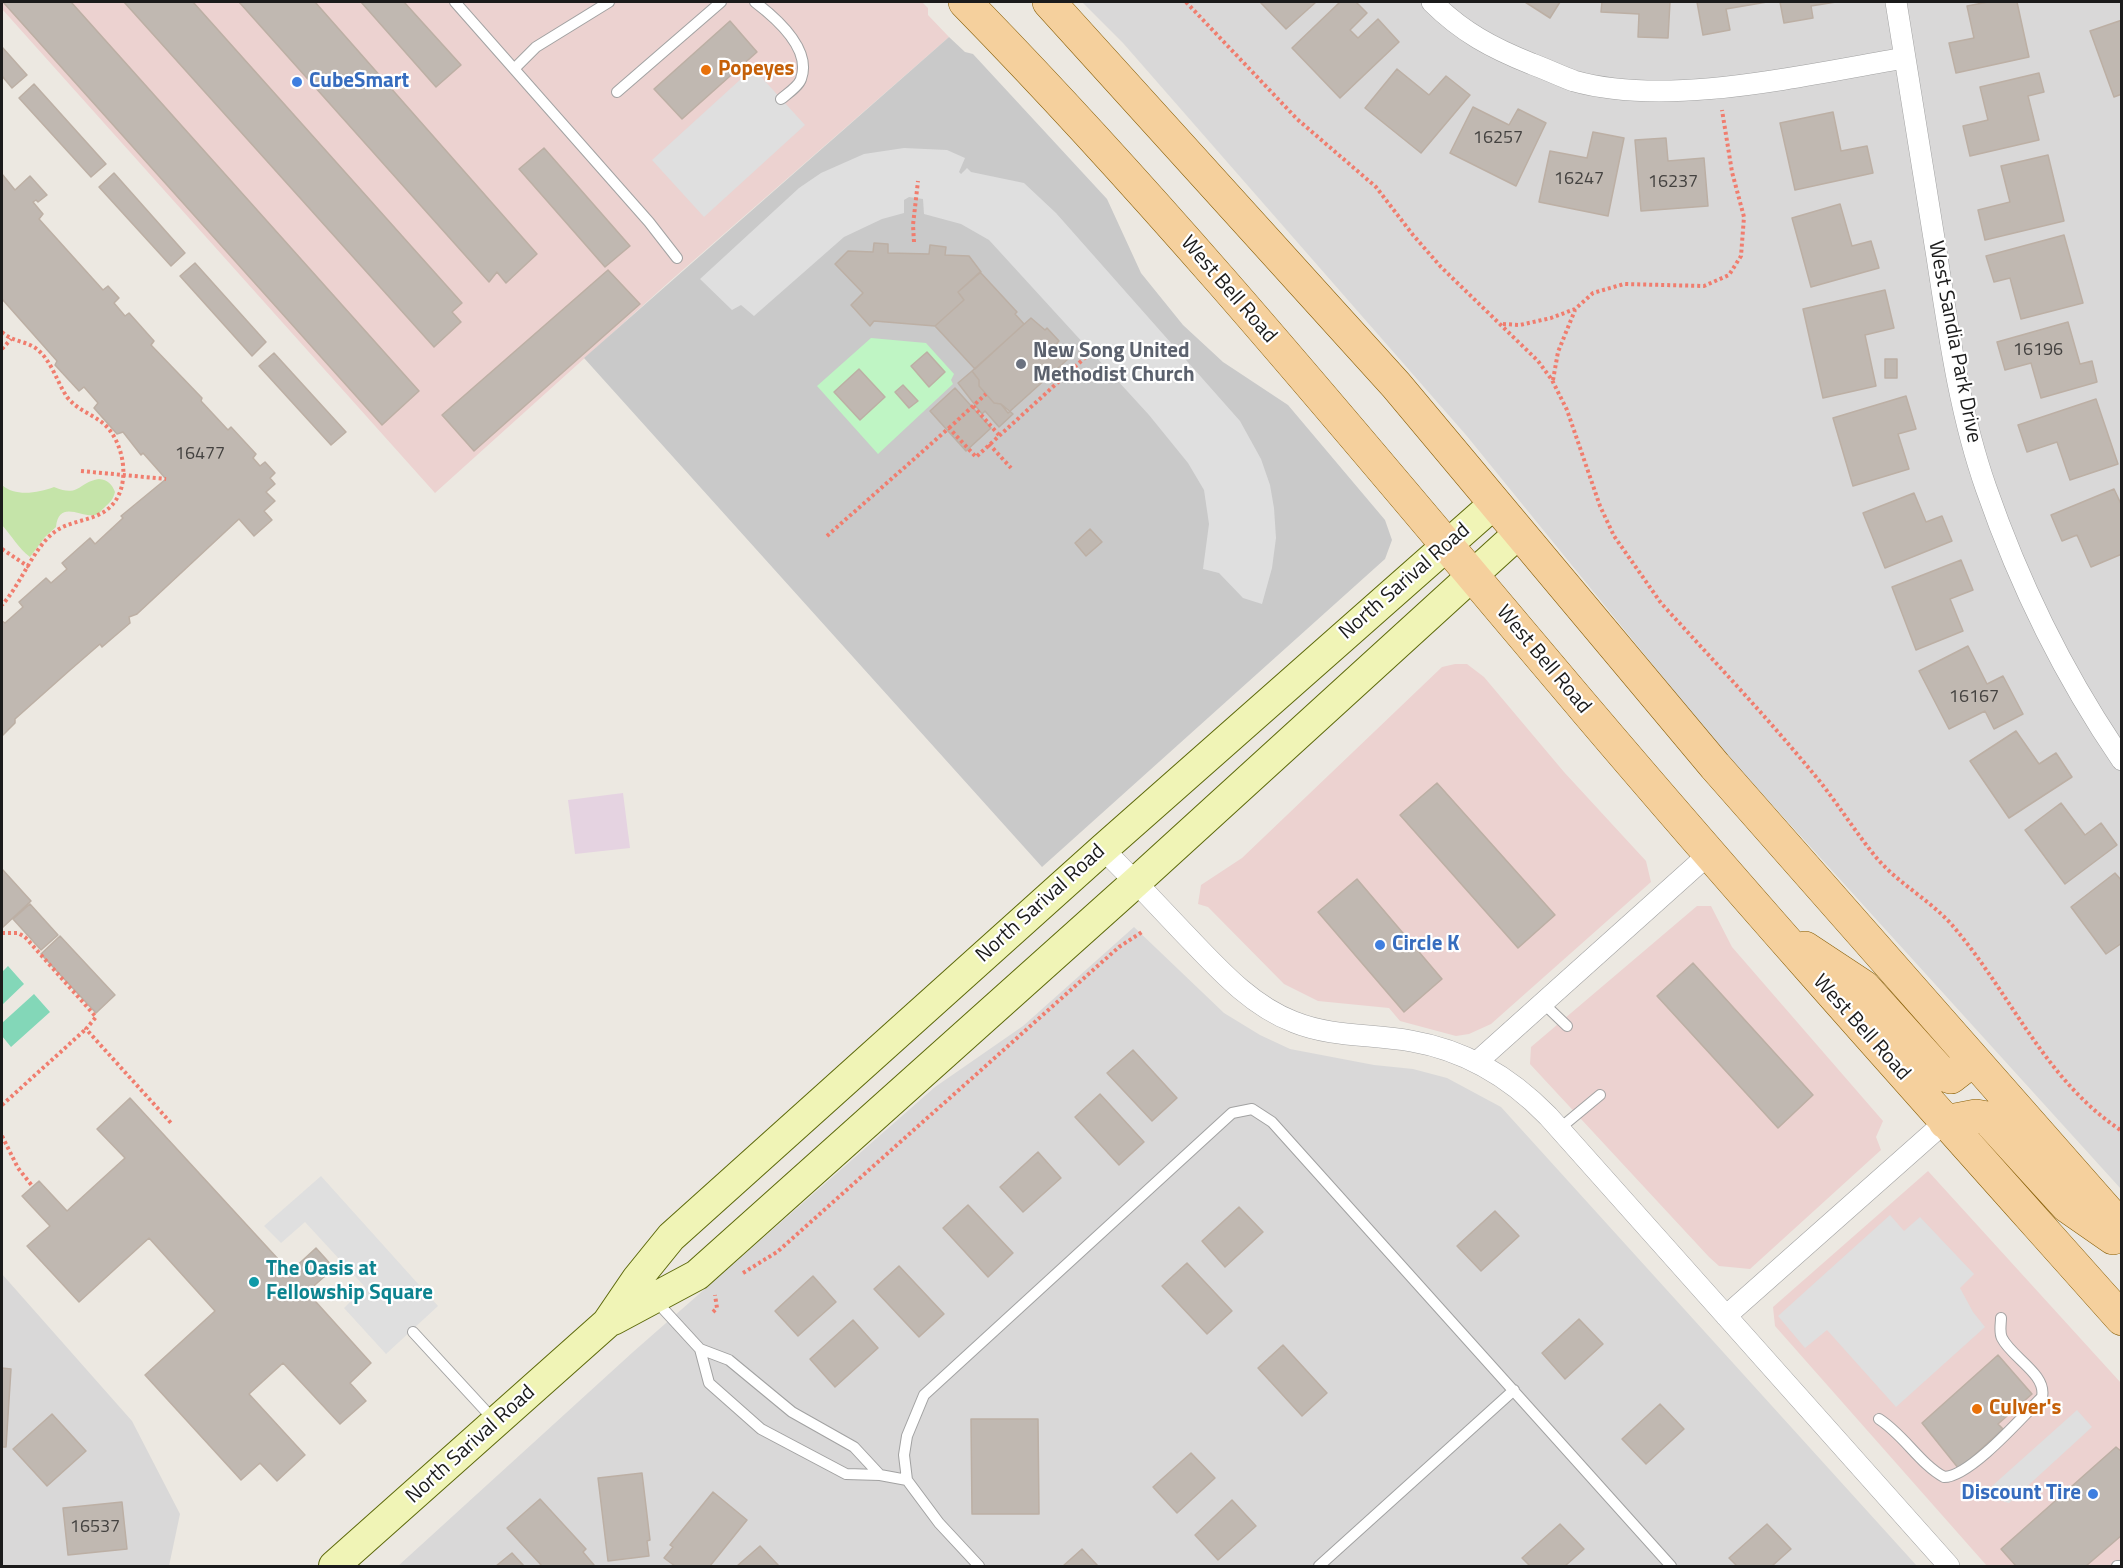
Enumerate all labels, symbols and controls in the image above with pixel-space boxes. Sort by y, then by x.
place label: Popeyes [718,57,794,83]
marker: Popeyes [699,63,713,77]
place label: CubeSmart [309,69,409,95]
marker: CubeSmart [290,75,304,89]
house number: 16257 [1473,128,1523,150]
house number: 16247 [1554,169,1604,191]
house number: 16237 [1648,172,1698,194]
street label: West Bell Road [1175,231,1281,349]
street label: West Sandia Park Drive [1922,239,1986,445]
place label: New Song United Methodist Church [1033,339,1195,389]
house number: 16196 [2013,340,2063,362]
marker: New Song United Methodist Church [1014,357,1028,371]
house number: 16477 [175,444,225,466]
street label: North Sarival Road [1335,518,1475,646]
street label: West Bell Road [1490,601,1596,719]
house number: 16167 [1949,687,1999,709]
street label: North Sarival Road [971,839,1111,969]
place label: Circle K [1392,932,1459,958]
marker: Circle K [1373,938,1387,952]
street label: West Bell Road [1807,970,1915,1086]
place label: The Oasis at Fellowship Square [266,1257,433,1307]
marker: The Oasis at Fellowship Square [247,1275,261,1289]
street label: North Sarival Road [401,1380,541,1510]
place label: Culver's [1989,1396,2061,1422]
marker: Culver's [1970,1402,1984,1416]
place label: Discount Tire [1961,1481,2081,1507]
marker: Discount Tire [2086,1487,2100,1501]
house number: 16537 [70,1517,120,1539]

